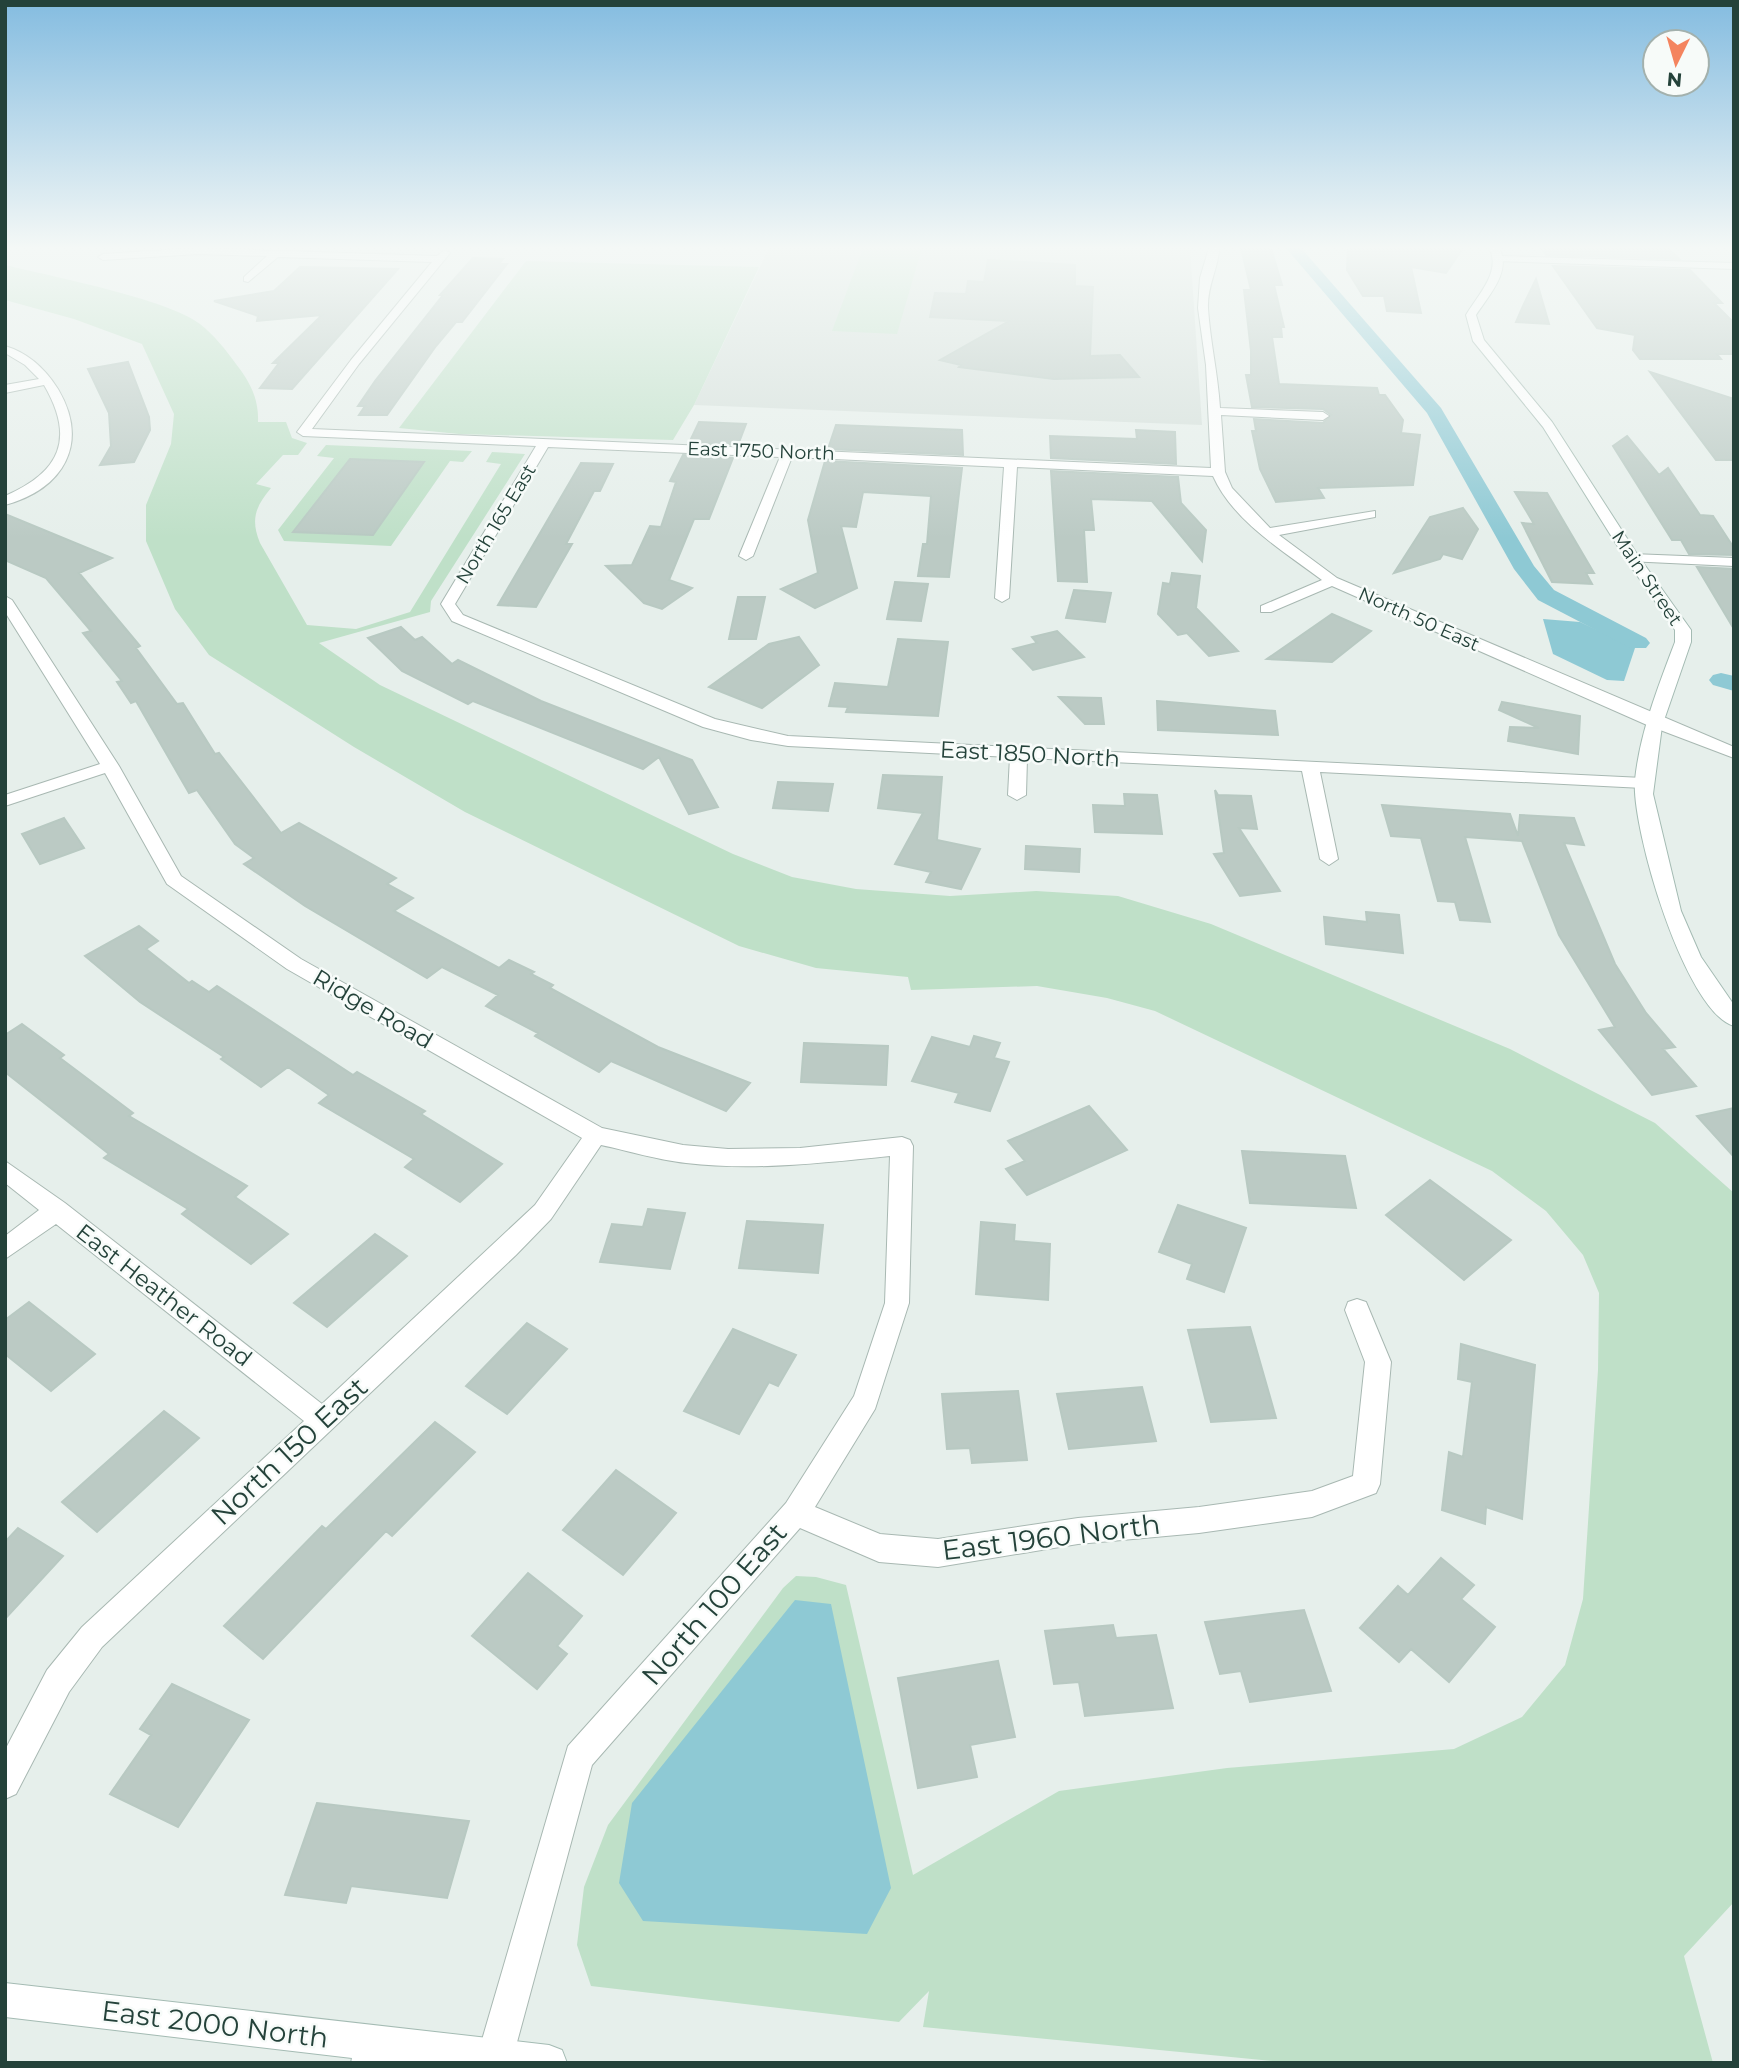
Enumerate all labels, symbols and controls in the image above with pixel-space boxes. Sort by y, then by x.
north arrow [1641,28,1711,98]
text: N [1666,67,1683,92]
street label: East 1750 North [687,437,835,465]
street label: North 165 East [451,460,541,588]
street label: Main Street [1607,526,1687,630]
street label: North 50 East [1355,582,1483,656]
street label: East 1850 North [939,735,1121,773]
street label: Ridge Road [308,963,438,1055]
street label: East Heather Road [71,1218,257,1372]
street label: North 150 East [204,1370,374,1532]
street label: East 1960 North [940,1507,1162,1567]
street label: North 100 East [634,1516,794,1692]
street label: East 2000 North [100,1993,330,2055]

